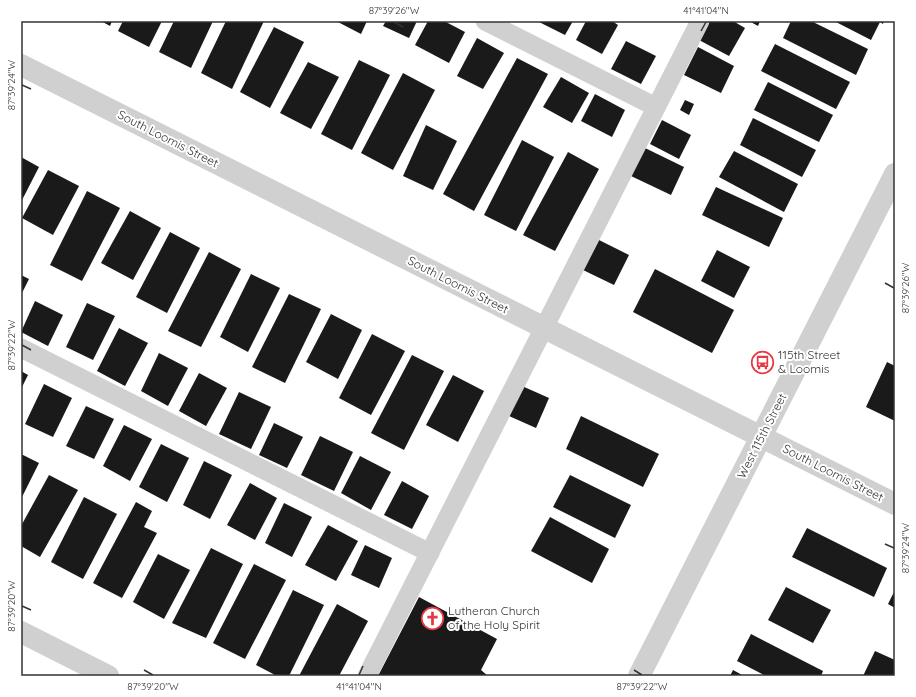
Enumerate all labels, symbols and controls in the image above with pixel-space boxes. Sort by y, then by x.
text: 87°39'26"W [369,4,420,17]
text: 41°41'04"N [683,4,729,17]
text: 87°39'24"W [5,59,18,110]
street label: South Loomis Street [115,107,221,170]
street label: South Loomis Street [405,253,511,316]
text: 87°39'26"W [899,262,912,313]
text: 87°39'22"W [5,319,18,370]
place label: 115th Street & Loomis [778,347,840,376]
bus stop icon: 115th Street & Loomis [750,349,776,375]
street label: West 115th Street [734,391,789,481]
street label: South Loomis Street [780,441,886,504]
text: 87°39'24"W [899,522,912,573]
text: 87°39'20"W [5,580,18,632]
place label: Lutheran Church of the Holy Spirit [448,603,540,632]
church icon: Lutheran Church of the Holy Spirit [420,605,446,631]
text: 87°39'20"W [127,680,179,693]
text: 41°41'04"N [336,680,382,693]
text: 87°39'22"W [617,680,668,693]

